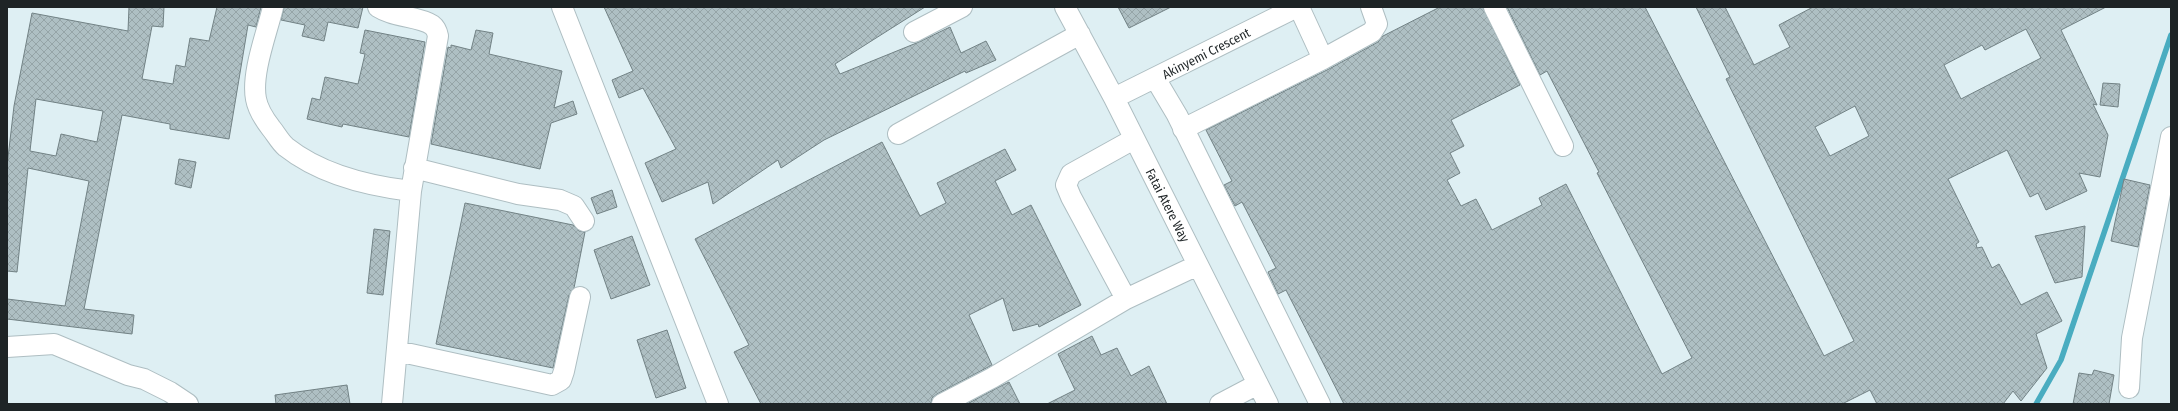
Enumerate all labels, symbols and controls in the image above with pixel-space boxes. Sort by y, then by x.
street label: Akinyemi Crescent [1160,24,1253,82]
street label: Fatai Atere Way [1143,166,1193,245]

